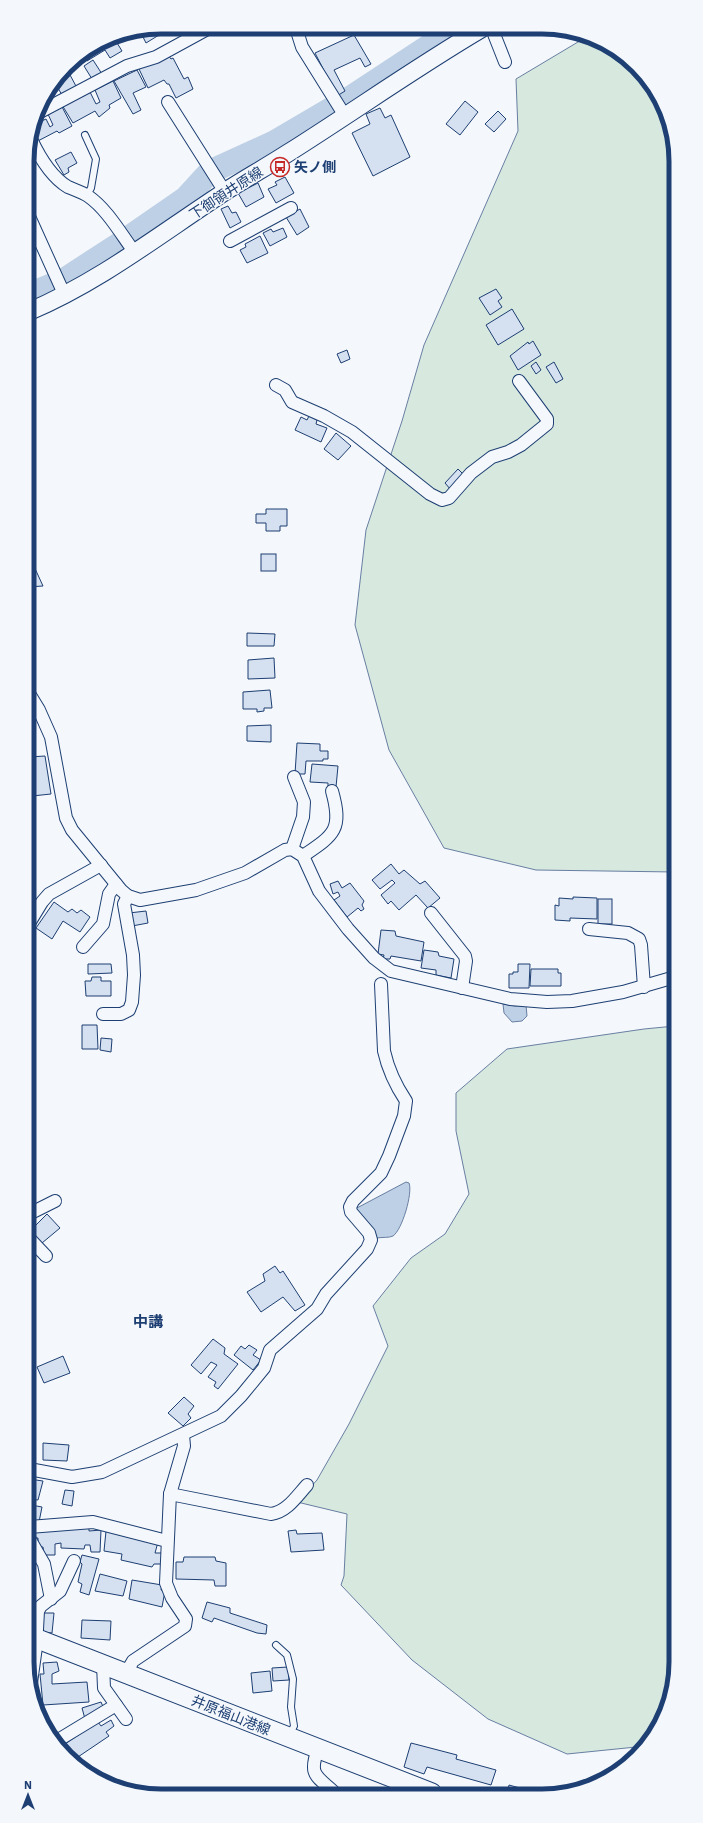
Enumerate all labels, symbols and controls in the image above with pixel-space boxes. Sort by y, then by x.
bus stop icon: 矢ノ側 [269,156,291,178]
place label: 矢ノ側 [294,158,336,176]
street label: 下御領井原線 [186,163,266,223]
district label: 中講 [133,1312,163,1331]
street label: 井原福山港線 [189,1691,273,1739]
north arrow [8,1775,48,1815]
text: N [24,1778,32,1792]

